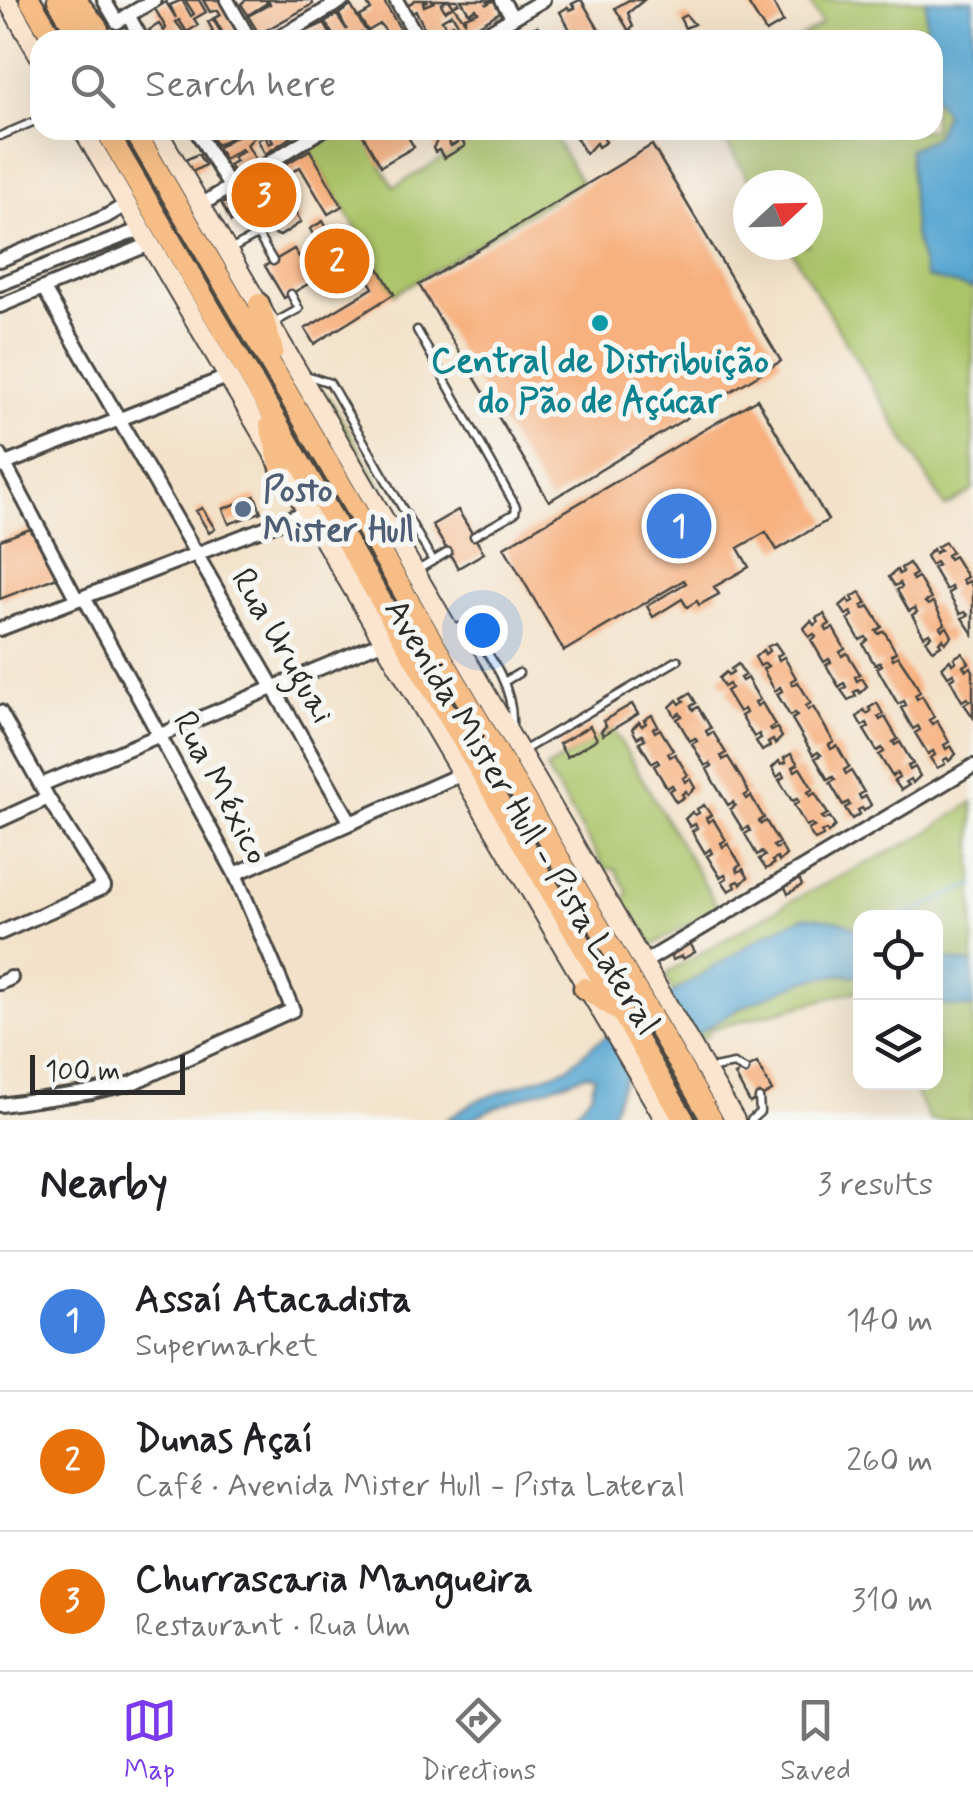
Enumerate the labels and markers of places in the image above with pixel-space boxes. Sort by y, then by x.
pin: 3 [232,158,296,232]
pin: 2 [304,224,370,298]
marker: Central de Distribuição do Pão de Açúcar [589,312,611,334]
place label: Central de Distribuição do Pão de Açúcar [431,339,769,425]
place label: Posto Mister Hull [263,468,414,554]
pin: 1 [646,488,712,564]
marker: Posto Mister Hull [232,498,254,520]

